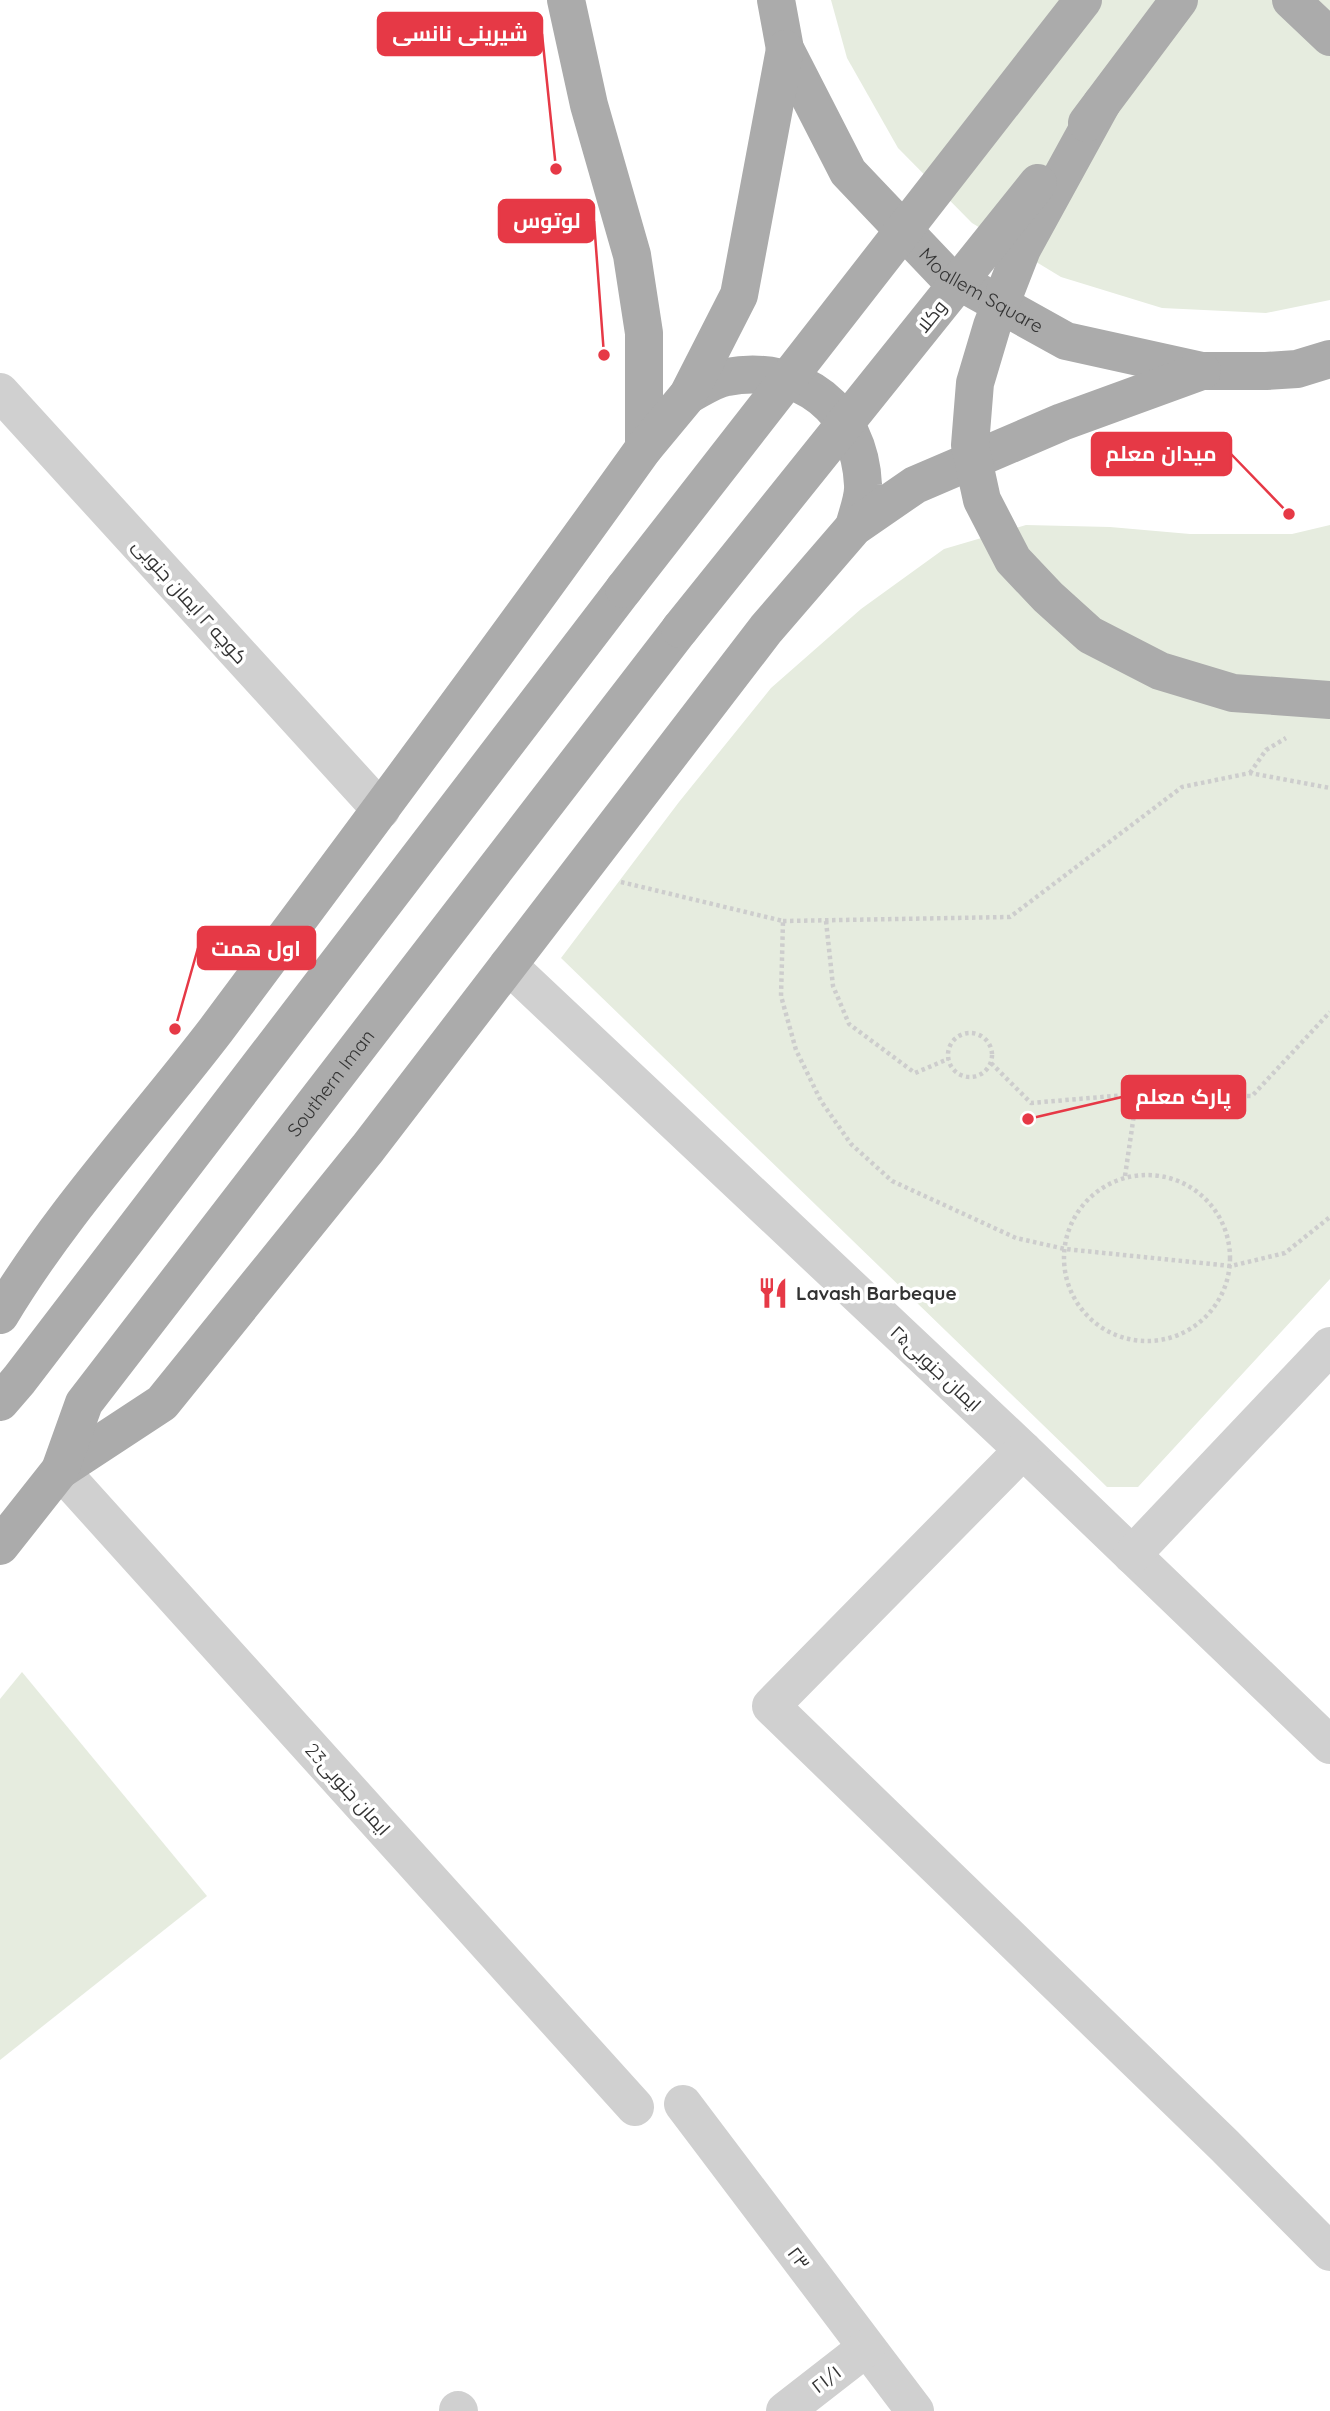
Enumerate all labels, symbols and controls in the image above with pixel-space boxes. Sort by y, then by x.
callout: شیرینی نانسی [378,13,542,55]
text: شیرینی نانسی [392,20,528,46]
callout: لوتوس [499,200,594,242]
text: لوتوس [513,207,581,234]
street label: Moallem Square [914,242,1048,338]
street label: وکلا [911,295,951,337]
callout: میدان معلم [1092,433,1231,475]
text: میدان معلم [1105,440,1217,468]
street label: کوچه ۲ ایمان جنوبی [127,533,253,669]
callout: اول همت [198,927,315,969]
text: اول همت [211,935,301,962]
street label: Southern Iman [282,1024,379,1141]
callout: پارک معلم [1122,1076,1245,1118]
text: پارک معلم [1135,1083,1231,1112]
restaurant icon: Lavash Barbeque [756,1276,790,1310]
place label: Lavash Barbeque [796,1281,957,1305]
street label: ایمان جنوبی۲۵ [885,1320,987,1416]
street label: 23ایمان جنوبی [300,1738,396,1840]
street label: ۲۳ [783,2242,815,2274]
street label: ۲۱/۱ [806,2360,846,2398]

